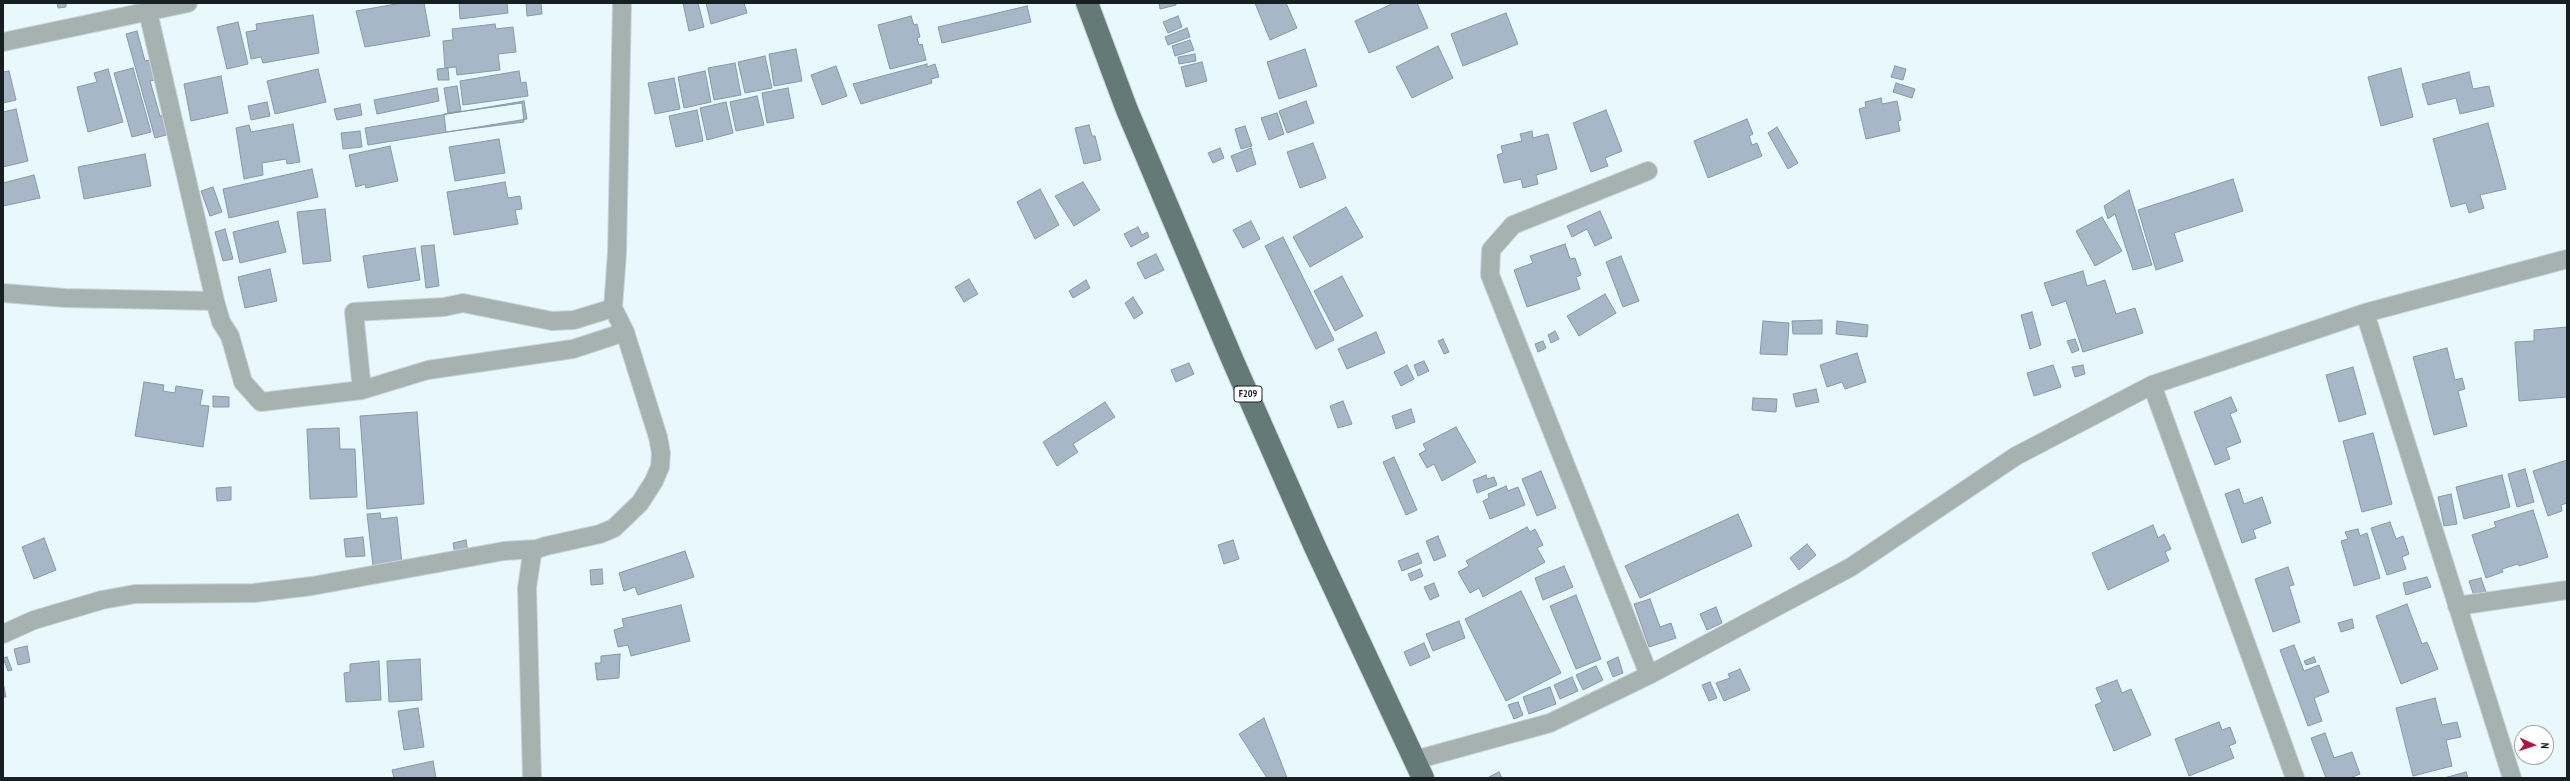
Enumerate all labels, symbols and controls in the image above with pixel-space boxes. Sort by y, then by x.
road number: F209 [1234,386,1262,402]
north arrow [2514,725,2554,765]
text: N [2538,742,2552,749]

